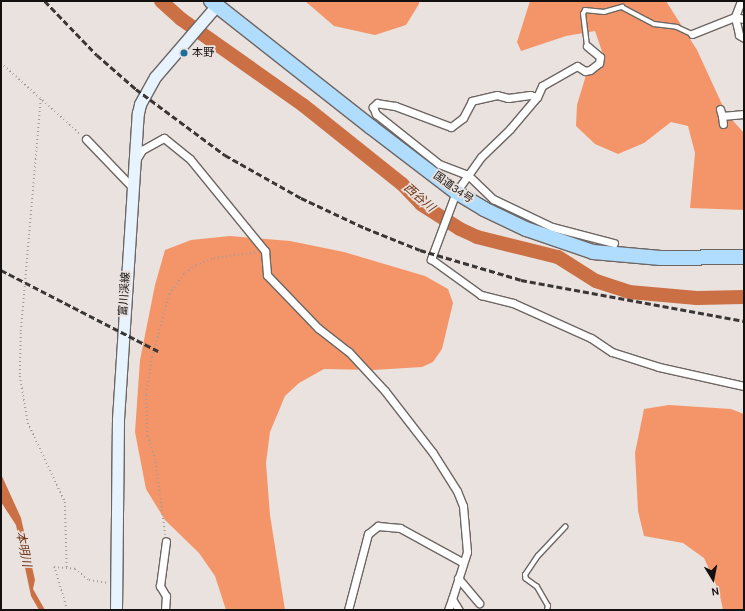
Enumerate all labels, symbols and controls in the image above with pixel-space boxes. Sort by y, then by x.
place label: 本野 [192,46,214,60]
marker: 本野 [179,48,189,58]
street label: 国道34号 [431,170,475,206]
water label: 西谷川 [401,181,437,215]
street label: 富川渓線 [117,272,133,316]
water label: 本明川 [12,530,34,568]
north arrow [693,559,733,599]
text: N [710,584,720,598]

